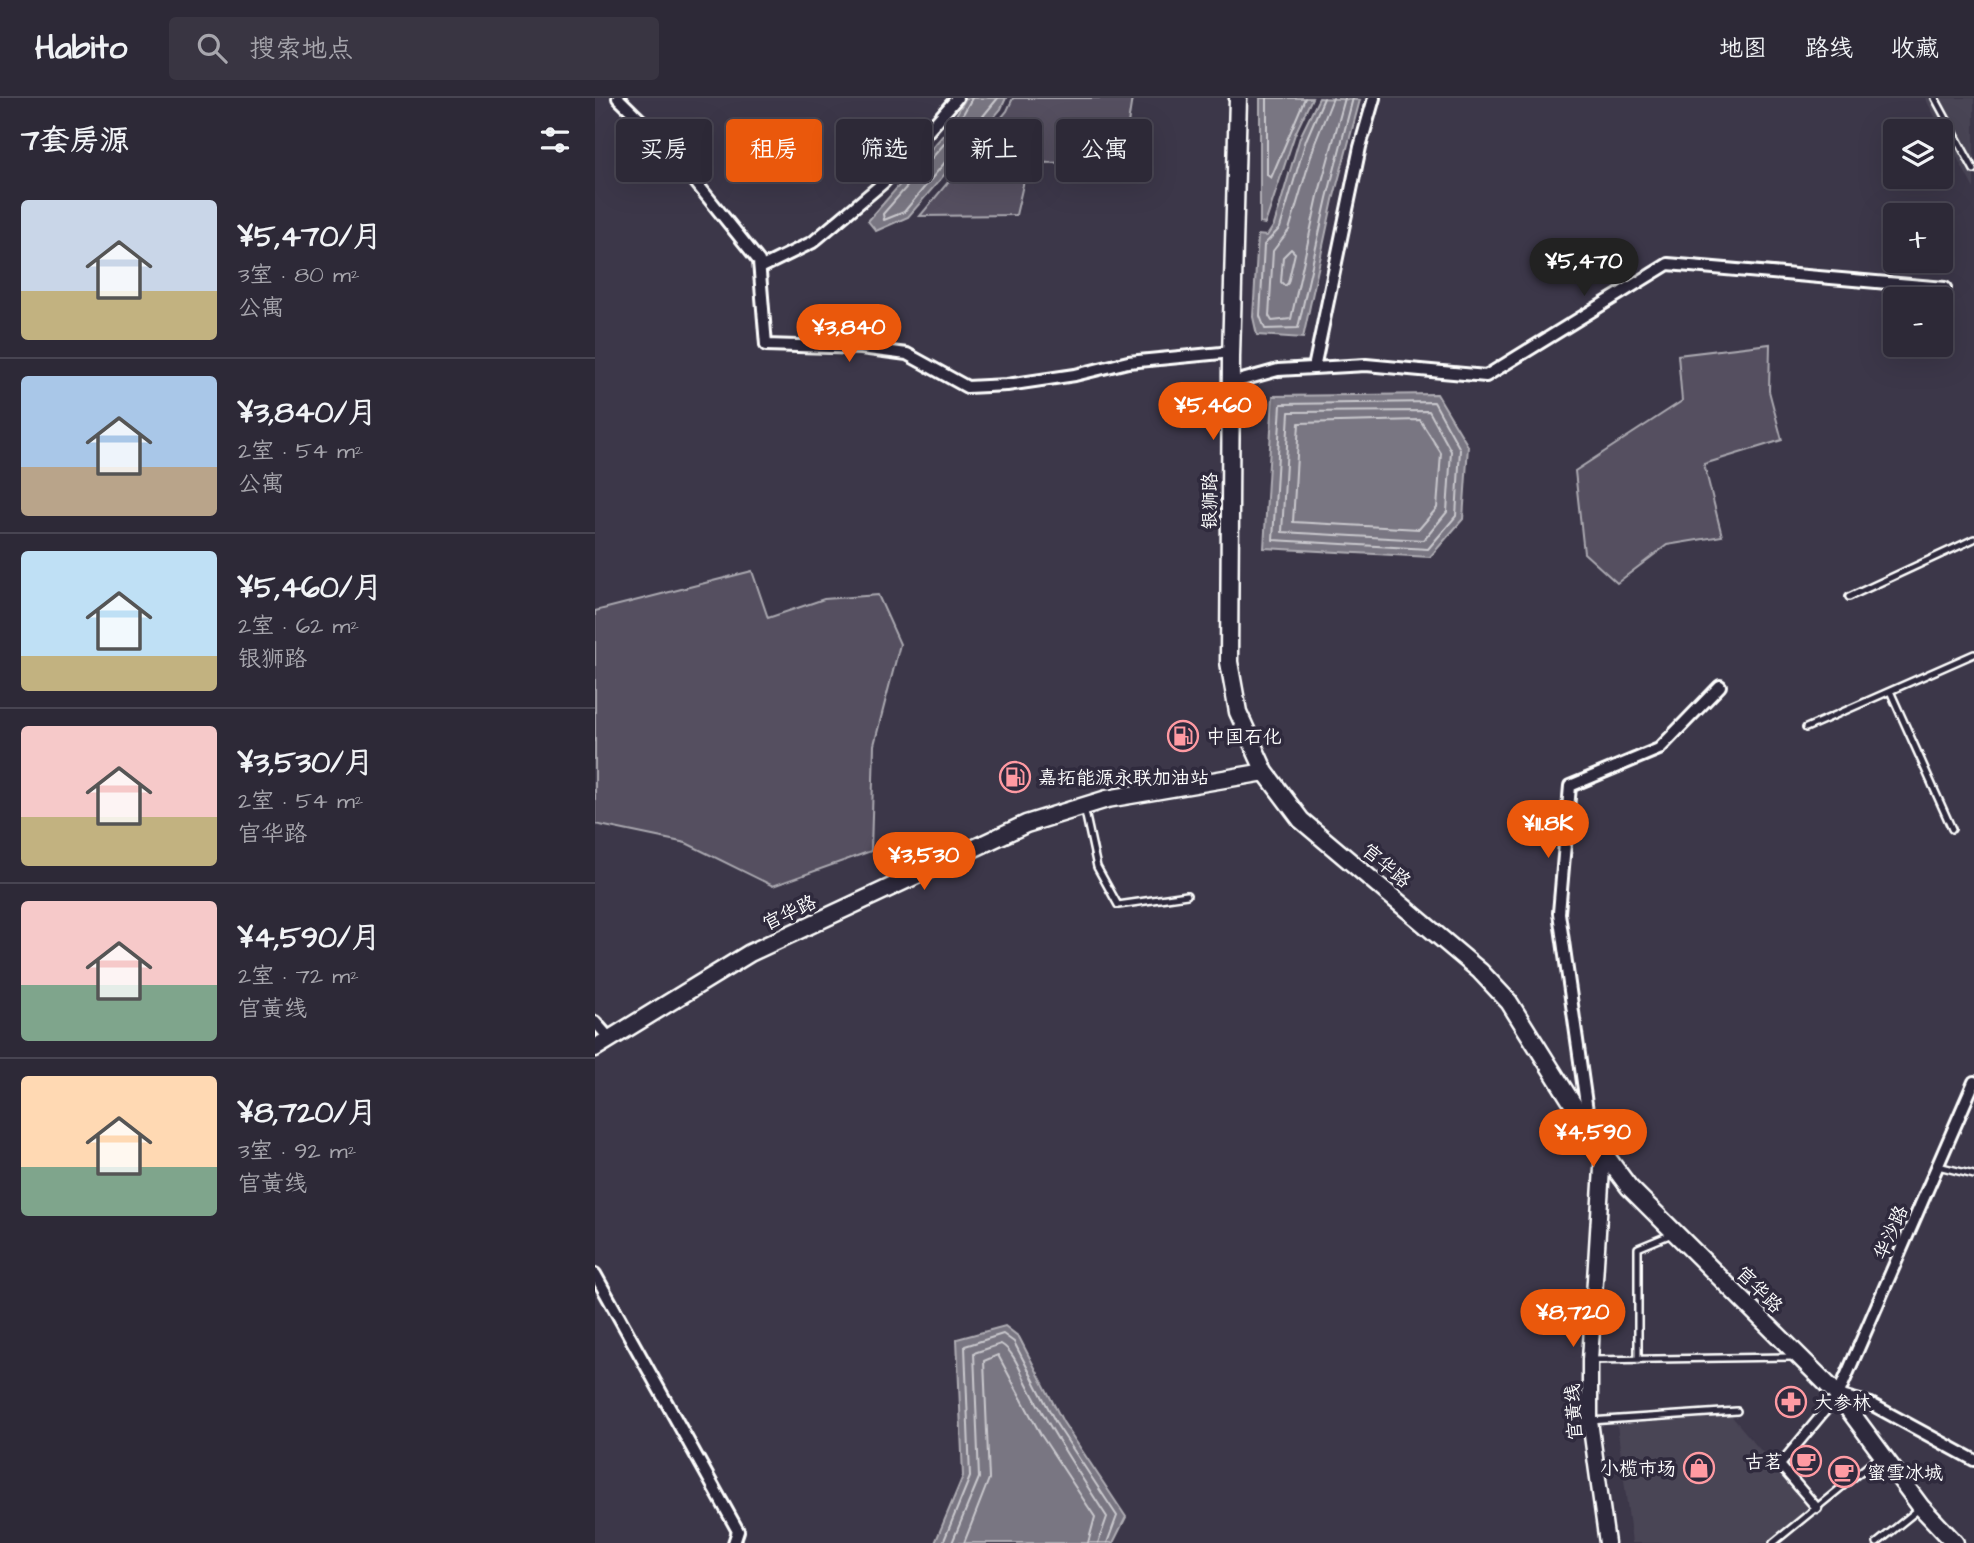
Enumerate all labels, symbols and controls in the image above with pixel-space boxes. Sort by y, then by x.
search box [169,17,659,80]
text: Habito [35,25,127,71]
icon: search [193,29,231,67]
text: 搜索地点 [249,31,353,67]
text: 地图 [1719,32,1767,66]
text: 路线 [1805,32,1853,66]
text: 收藏 [1891,32,1939,66]
chip: 买房 [616,119,712,182]
chip: 租房 [726,119,822,182]
chip: 筛选 [836,119,932,182]
chip: 新上 [946,119,1042,182]
chip: 公寓 [1056,119,1152,182]
map controls [1883,119,1953,357]
button: layers [1883,119,1953,189]
text: 7套房源 [21,120,129,162]
icon: filters [536,121,574,159]
button: + [1883,203,1953,273]
text: ¥5,470/月 [238,216,382,258]
icon: home [77,228,161,312]
pin: ¥5,470 [1527,238,1641,298]
text: ¥5,470 [1546,245,1622,277]
text: 3室 · 80 m² [238,259,360,291]
button: − [1883,287,1953,357]
text: 公寓 [238,292,284,324]
pin: ¥3,840 [792,304,906,364]
text: ¥3,840 [812,311,886,343]
pin: ¥5,460 [1156,382,1270,442]
text: ¥5,460 [1174,389,1252,421]
text: ¥3,840/月 [238,392,377,434]
icon: home [77,404,161,488]
text: 2室 · 54 m² [238,435,364,467]
text: 公寓 [238,468,284,500]
street label: 银狮路 [1197,472,1224,530]
text: ¥5,460/月 [238,567,382,609]
icon: home [77,579,161,663]
text: 2室 · 62 m² [238,610,359,642]
text: 银狮路 [238,643,307,675]
fuel station icon: 中国石化 [1166,719,1200,753]
place label: 中国石化 [1206,724,1282,751]
text: ¥3,530/月 [238,742,374,784]
icon: home [77,754,161,838]
fuel station icon: 嘉拓能源永联加油站 [998,760,1032,794]
place label: 嘉拓能源永联加油站 [1038,765,1209,792]
text: 2室 · 54 m² [238,785,364,817]
pin: ¥11.8K [1491,800,1605,860]
text: ¥11.8K [1523,807,1573,839]
text: 官华路 [238,818,307,850]
pin: ¥3,530 [867,832,981,892]
street label: 官华路 [1356,837,1417,895]
text: ¥3,530 [889,839,959,871]
street label: 官华路 [758,889,821,938]
text: ¥4,590/月 [238,917,381,959]
icon: home [77,929,161,1013]
text: 2室 · 72 m² [238,960,359,992]
text: 官黄线 [238,993,307,1025]
text: ¥8,720/月 [238,1092,377,1134]
icon: home [77,1104,161,1188]
pin: ¥4,590 [1536,1110,1650,1169]
text: ¥4,590 [1555,1116,1631,1148]
text: 3室 · 92 m² [238,1135,356,1167]
text: 官黄线 [238,1168,307,1200]
street label: 华沙路 [1867,1201,1915,1264]
street label: 官华路 [1729,1260,1789,1320]
pin: ¥8,720 [1516,1290,1630,1349]
text: ¥8,720 [1536,1296,1610,1328]
street label: 官黄线 [1560,1383,1589,1441]
pharmacy icon: 大参林 [1774,1385,1808,1419]
place label: 大参林 [1814,1390,1871,1417]
cafe icon: 古茗 [1789,1444,1823,1478]
place label: 古茗 [1745,1449,1783,1476]
shop icon: 小榄市场 [1682,1451,1716,1485]
cafe icon: 蜜雪冰城 [1827,1455,1861,1489]
place label: 小榄市场 [1600,1456,1676,1483]
place label: 蜜雪冰城 [1867,1460,1943,1487]

